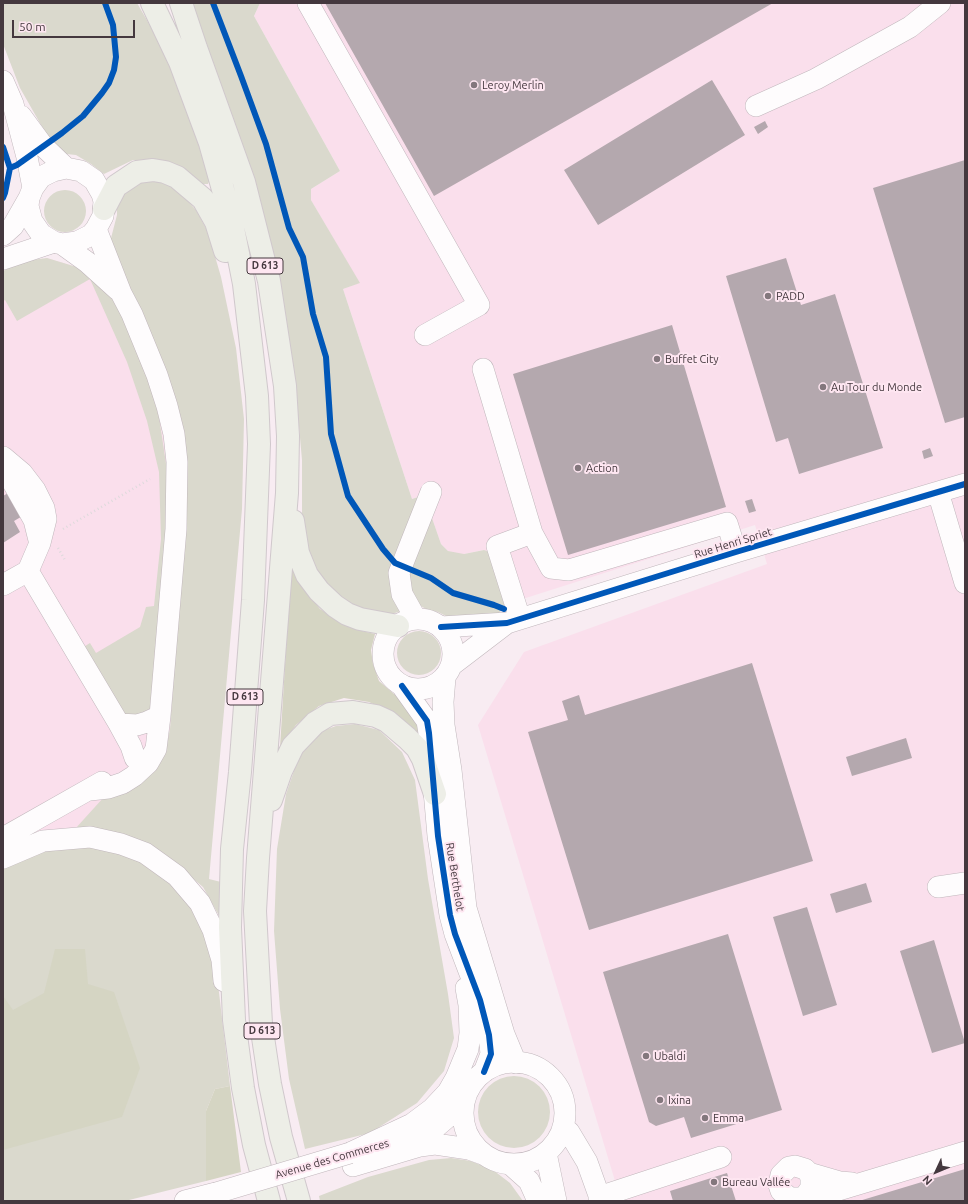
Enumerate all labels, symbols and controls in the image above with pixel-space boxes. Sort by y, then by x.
scale bar [14,12,137,38]
text: 50 m [19,20,46,33]
place label: Leroy Merlin [482,78,544,92]
marker: Leroy Merlin [469,80,479,90]
road number: D 613 [247,258,283,274]
place label: PADD [776,289,805,303]
marker: PADD [763,291,773,301]
place label: Buffet City [665,352,719,366]
marker: Buffet City [652,354,662,364]
place label: Au Tour du Monde [831,380,922,394]
marker: Au Tour du Monde [818,382,828,392]
place label: Action [586,461,618,475]
marker: Action [573,463,583,473]
street label: Rue Henri Spriet [693,525,773,561]
road number: D 613 [227,689,263,705]
street label: Rue Berthelot [443,842,467,912]
road number: D 613 [244,1023,280,1039]
place label: Ubaldi [654,1049,686,1063]
marker: Ubaldi [641,1051,651,1061]
place label: Ixina [668,1093,691,1107]
marker: Ixina [655,1095,665,1105]
place label: Emma [713,1111,744,1125]
marker: Emma [700,1113,710,1123]
street label: Avenue des Commerces [274,1136,390,1182]
north arrow [916,1152,956,1192]
text: N [920,1173,935,1187]
place label: Bureau Vallée [722,1175,790,1189]
marker: Bureau Vallée [709,1177,719,1187]

